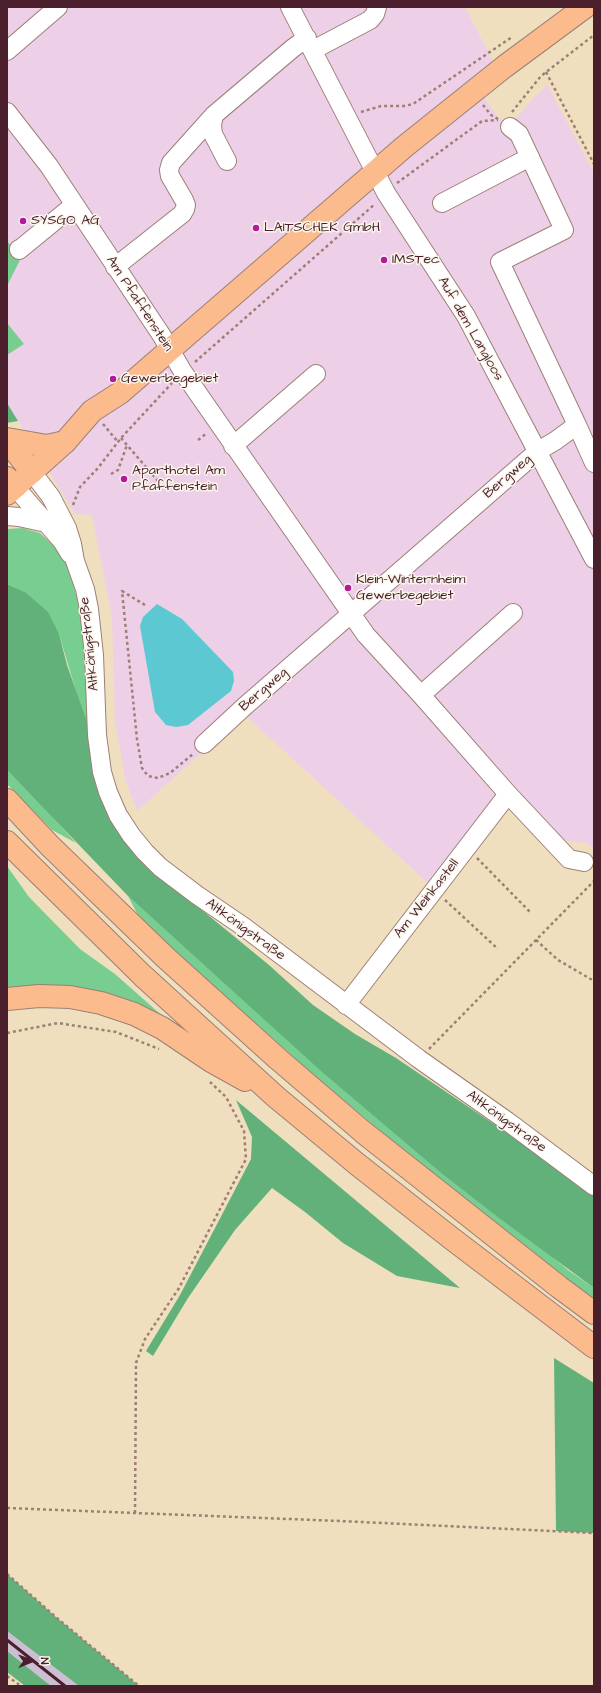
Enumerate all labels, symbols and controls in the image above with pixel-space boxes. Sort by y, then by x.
place label: SYSGO AG [31,213,100,229]
marker: SYSGO AG [18,216,28,226]
place label: LAITSCHEK GmbH [264,220,380,236]
marker: LAITSCHEK GmbH [251,223,261,233]
place label: IMSTec [392,252,440,268]
street label: Am Pfaffenstein [102,253,176,355]
marker: IMSTec [379,255,389,265]
street label: Auf dem Langloos [433,274,507,384]
place label: Gewerbegebiet [121,371,218,387]
marker: Gewerbegebiet [108,374,118,384]
street label: Bergweg [480,451,536,503]
place label: Aparthotel Am Pfaffenstein [132,463,225,496]
marker: Aparthotel Am Pfaffenstein [119,474,129,484]
place label: Klein-Winternheim Gewerbegebiet [356,572,465,604]
marker: Klein-Winternheim Gewerbegebiet [343,583,353,593]
street label: Altkönigstraße [77,596,103,692]
street label: Bergweg [236,664,292,716]
street label: Am Weinkastell [391,856,463,942]
street label: Altkönigstraße [202,895,288,965]
street label: Altkönigstraße [463,1087,549,1157]
north arrow [12,1641,52,1681]
text: N [37,1657,52,1664]

